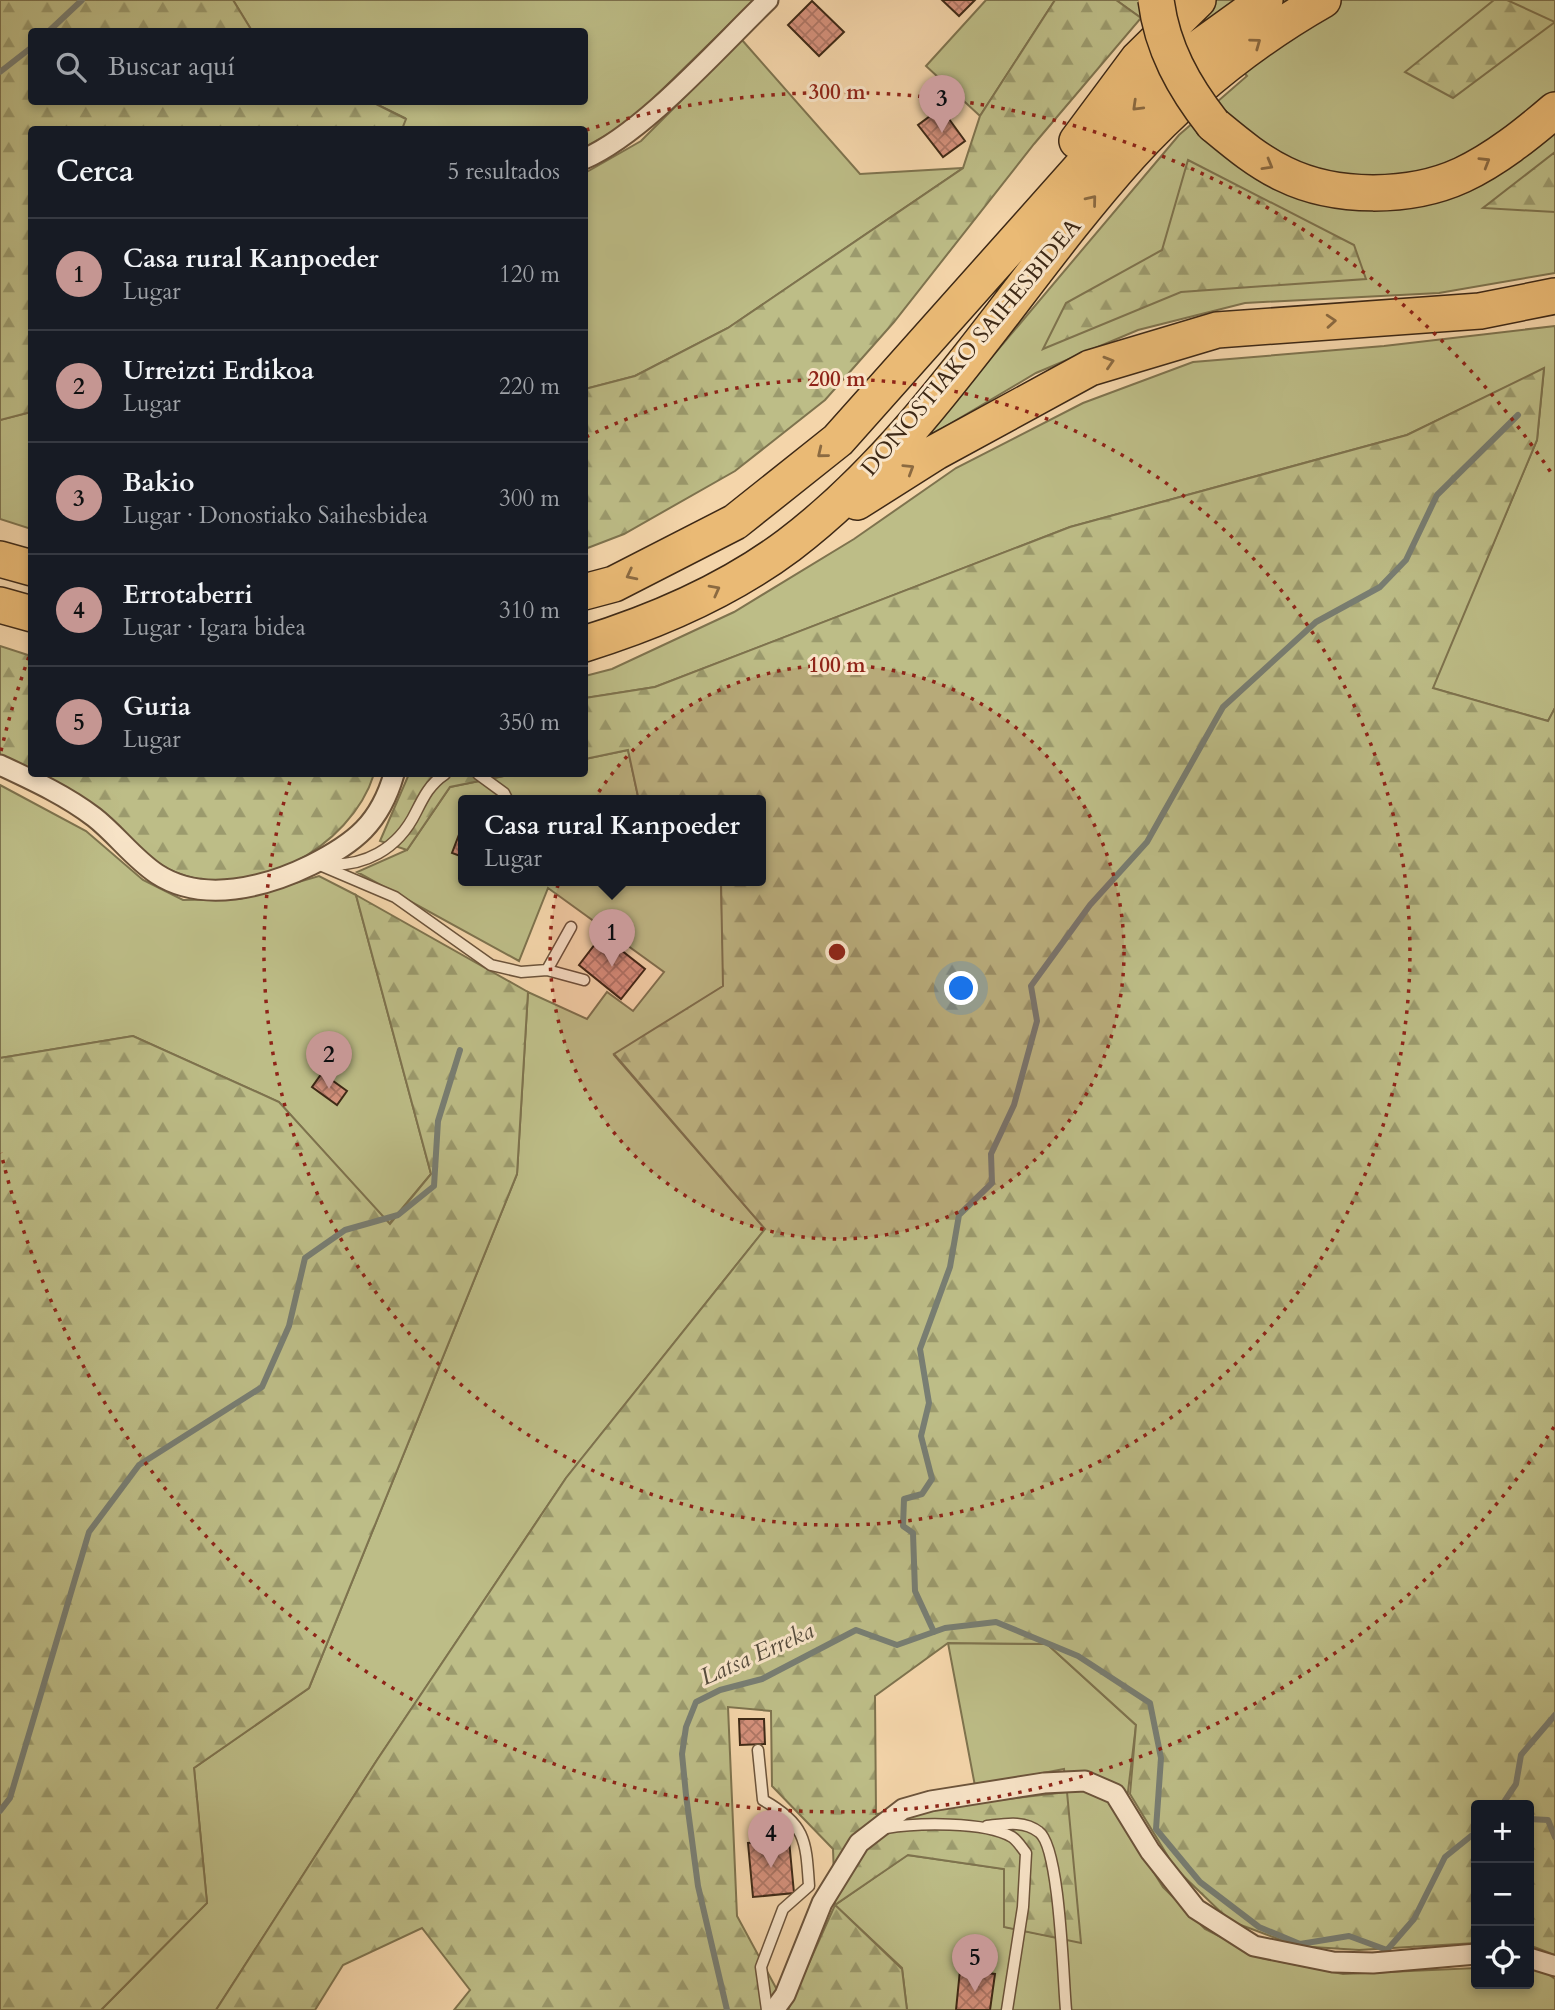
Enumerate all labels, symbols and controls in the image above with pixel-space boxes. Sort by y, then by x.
search box [28,28,588,105]
one-way arrow [1248,39,1261,51]
icon: search [52,48,90,86]
text: Buscar aquí [108,49,235,84]
pin: 3 [919,75,965,133]
text: 300 m [808,78,866,107]
one-way arrow [1132,97,1145,110]
text: Cerca [56,151,134,192]
text: 5 resultados [447,156,560,187]
one-way arrow [1261,157,1273,170]
one-way arrow [1477,157,1490,170]
one-way arrow [1084,196,1097,208]
street label: DONOSTIAKO SAIHESBIDEA [854,211,1088,482]
text: Casa rural Kanpoeder [123,241,379,276]
text: 1 [73,259,85,290]
text: 120 m [499,259,560,290]
text: Lugar [123,276,181,307]
one-way arrow [1326,314,1337,329]
text: Urreizti Erdikoa [123,353,314,388]
one-way arrow [1103,356,1115,371]
text: 200 m [808,365,866,394]
text: 2 [73,371,85,402]
text: 220 m [499,371,560,402]
text: Lugar [123,388,181,419]
one-way arrow [817,445,830,457]
text: Bakio [123,465,194,500]
one-way arrow [901,465,914,478]
text: 3 [73,483,85,514]
text: 300 m [499,483,560,514]
text: Lugar · Donostiako Saihesbidea [123,500,428,531]
one-way arrow [626,567,638,580]
text: Errotaberri [123,577,253,612]
one-way arrow [708,584,720,598]
text: 4 [73,595,85,626]
text: 310 m [499,595,560,626]
text: Lugar · Igara bidea [123,612,306,643]
text: 100 m [808,651,866,680]
text: Guria [123,689,191,724]
text: 5 [73,707,85,738]
text: 350 m [499,707,560,738]
text: Lugar [123,724,181,755]
popup [458,795,766,886]
text: Casa rural Kanpoeder [484,808,740,843]
text: Lugar [484,843,542,874]
pin: 1 [589,909,635,967]
centre of rings [825,940,849,964]
your location [944,971,978,1005]
pin: 2 [306,1031,352,1089]
water label: Latsa Erreka [695,1614,819,1694]
map controls [1471,1800,1534,1989]
button: + [1471,1800,1534,1863]
pin: 4 [748,1810,794,1868]
button: − [1471,1863,1534,1926]
button: locate [1471,1926,1534,1989]
pin: 5 [952,1934,998,1992]

